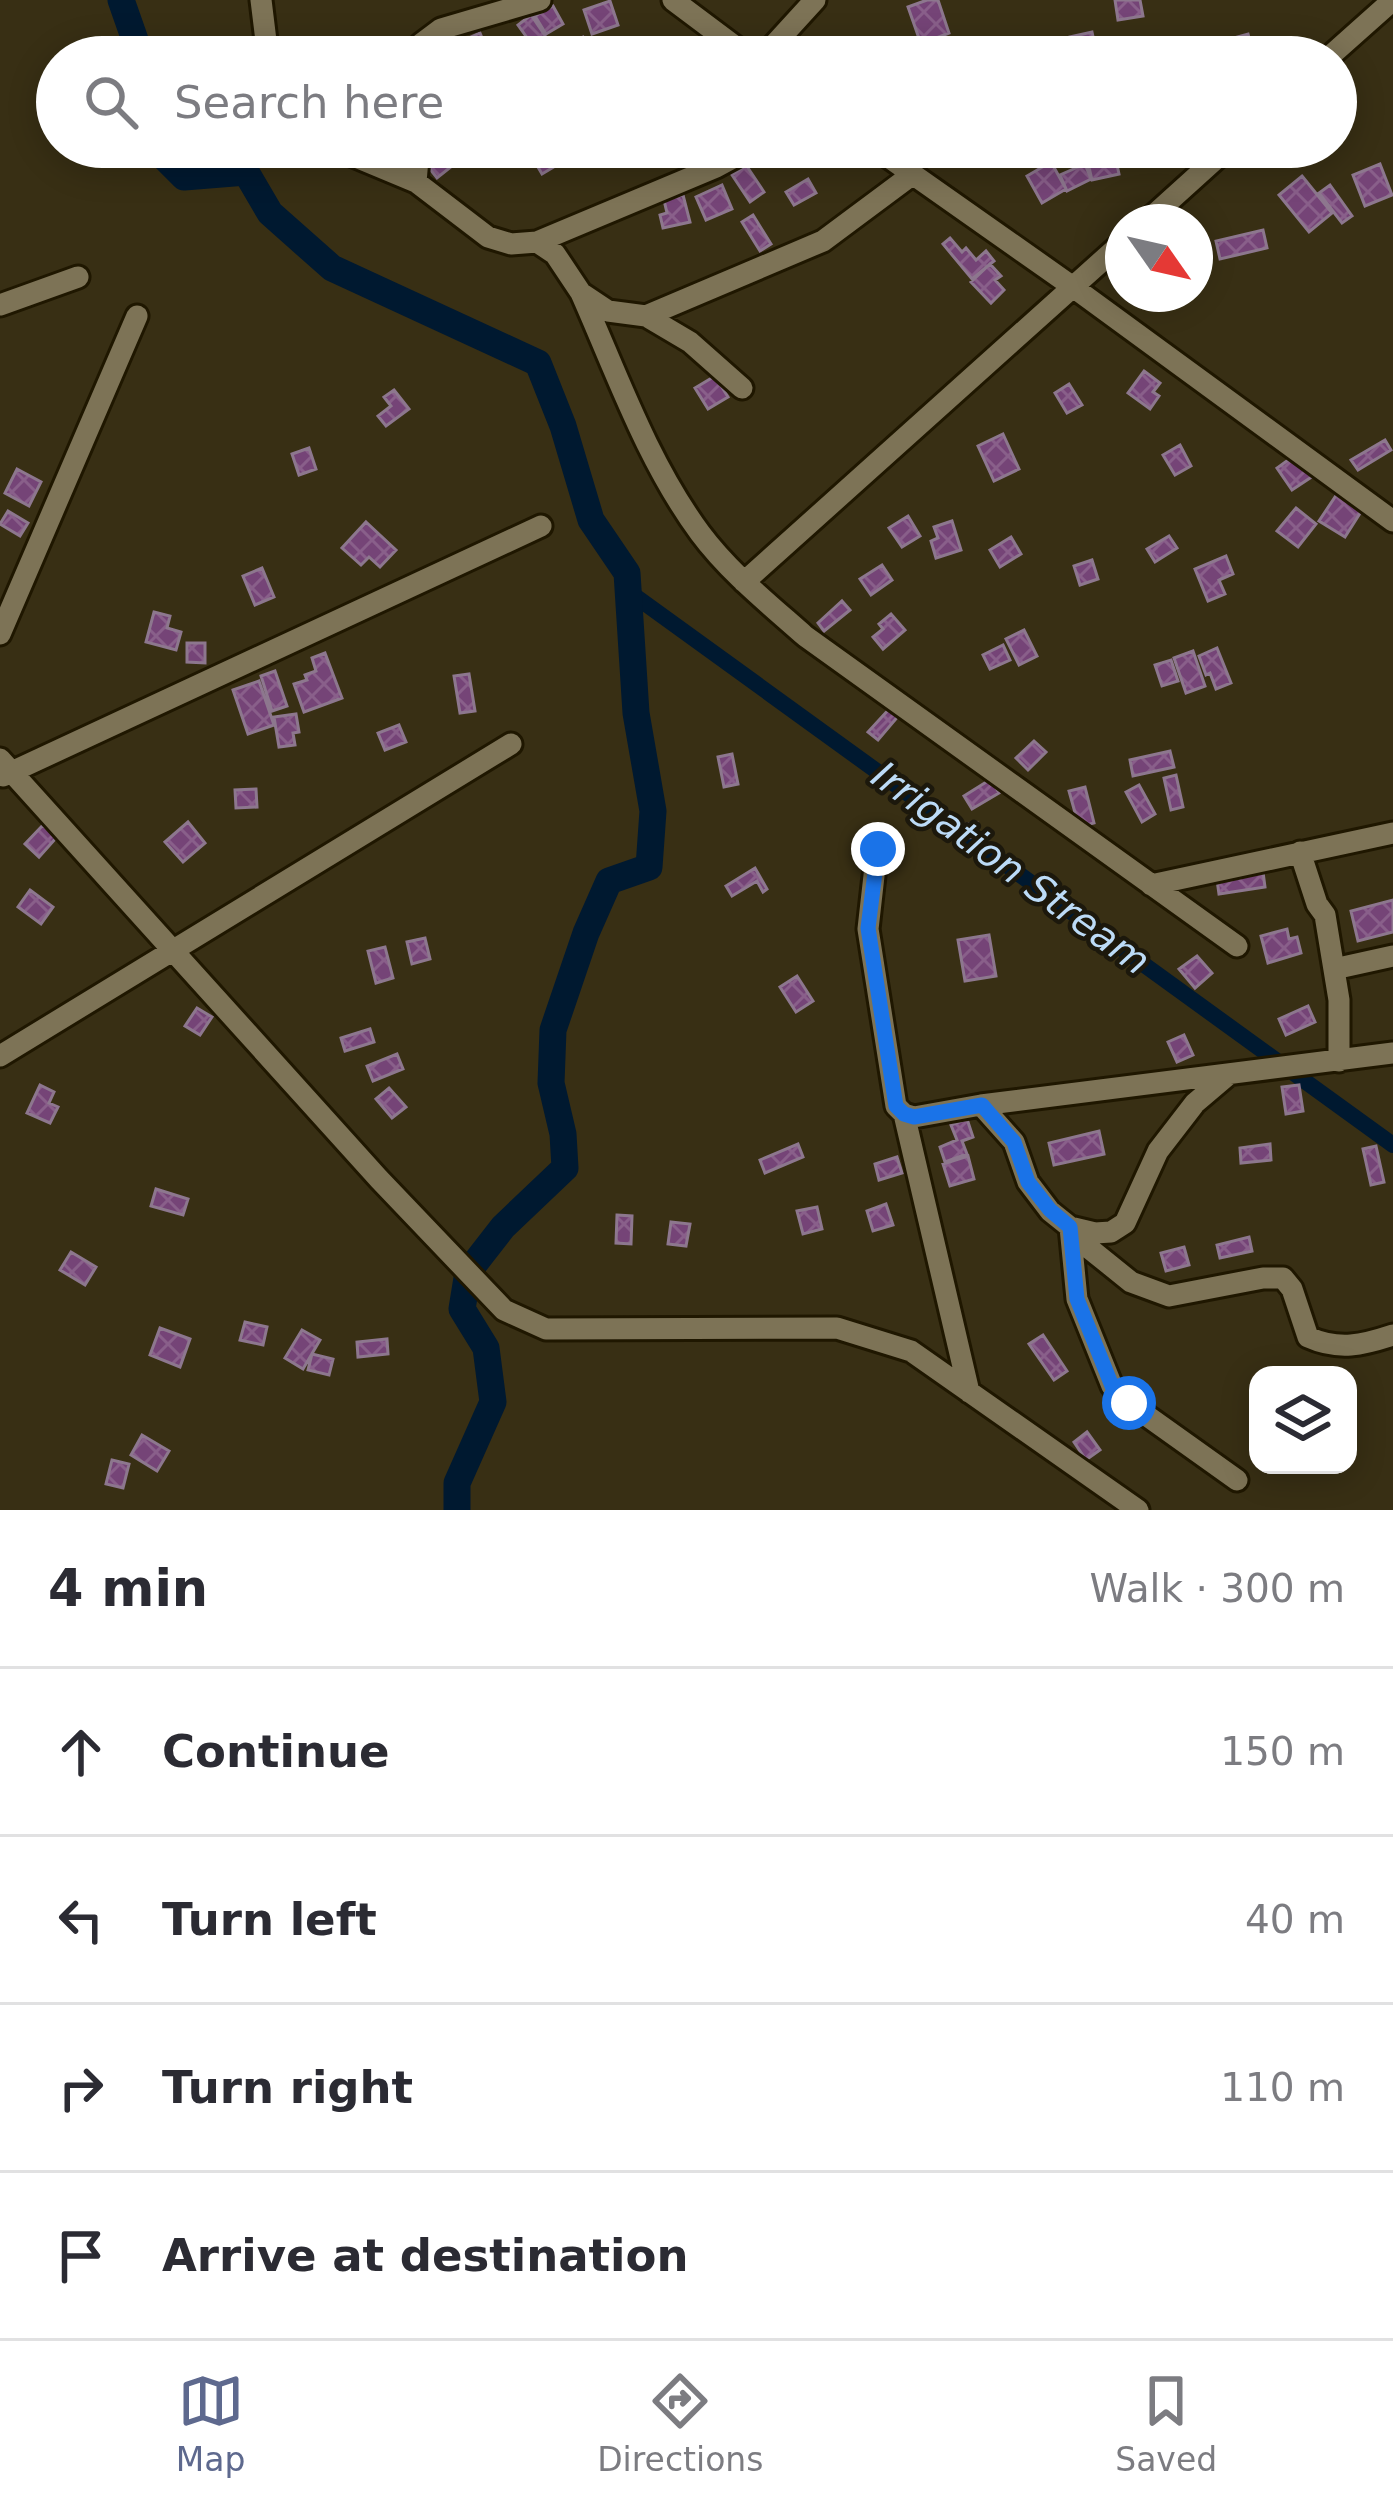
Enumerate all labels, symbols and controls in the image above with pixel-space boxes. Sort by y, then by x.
search box [36,36,1357,168]
icon: search [78,69,144,135]
text: Search here [174,76,444,129]
north arrow [1105,204,1213,312]
water label: Irrigation Stream [863,752,1159,984]
route end [851,822,905,876]
map controls [1249,1366,1357,1474]
button: layers [1249,1366,1357,1474]
route start [1102,1376,1156,1430]
text: 4 min [48,1559,208,1618]
text: Walk · 300 m [1090,1566,1345,1611]
icon: ahead [48,1719,114,1785]
text: Continue [162,1725,390,1778]
text: 150 m [1220,1729,1345,1774]
icon: left [48,1887,114,1953]
text: Turn left [162,1893,377,1946]
text: 40 m [1245,1897,1345,1942]
icon: right [48,2055,114,2121]
text: Turn right [162,2061,413,2114]
text: 110 m [1220,2065,1345,2110]
icon: arrive [48,2223,114,2289]
text: Arrive at destination [162,2229,688,2282]
tab: Map [176,2368,246,2479]
tab: Directions [597,2368,763,2479]
tab: Saved [1115,2368,1217,2479]

